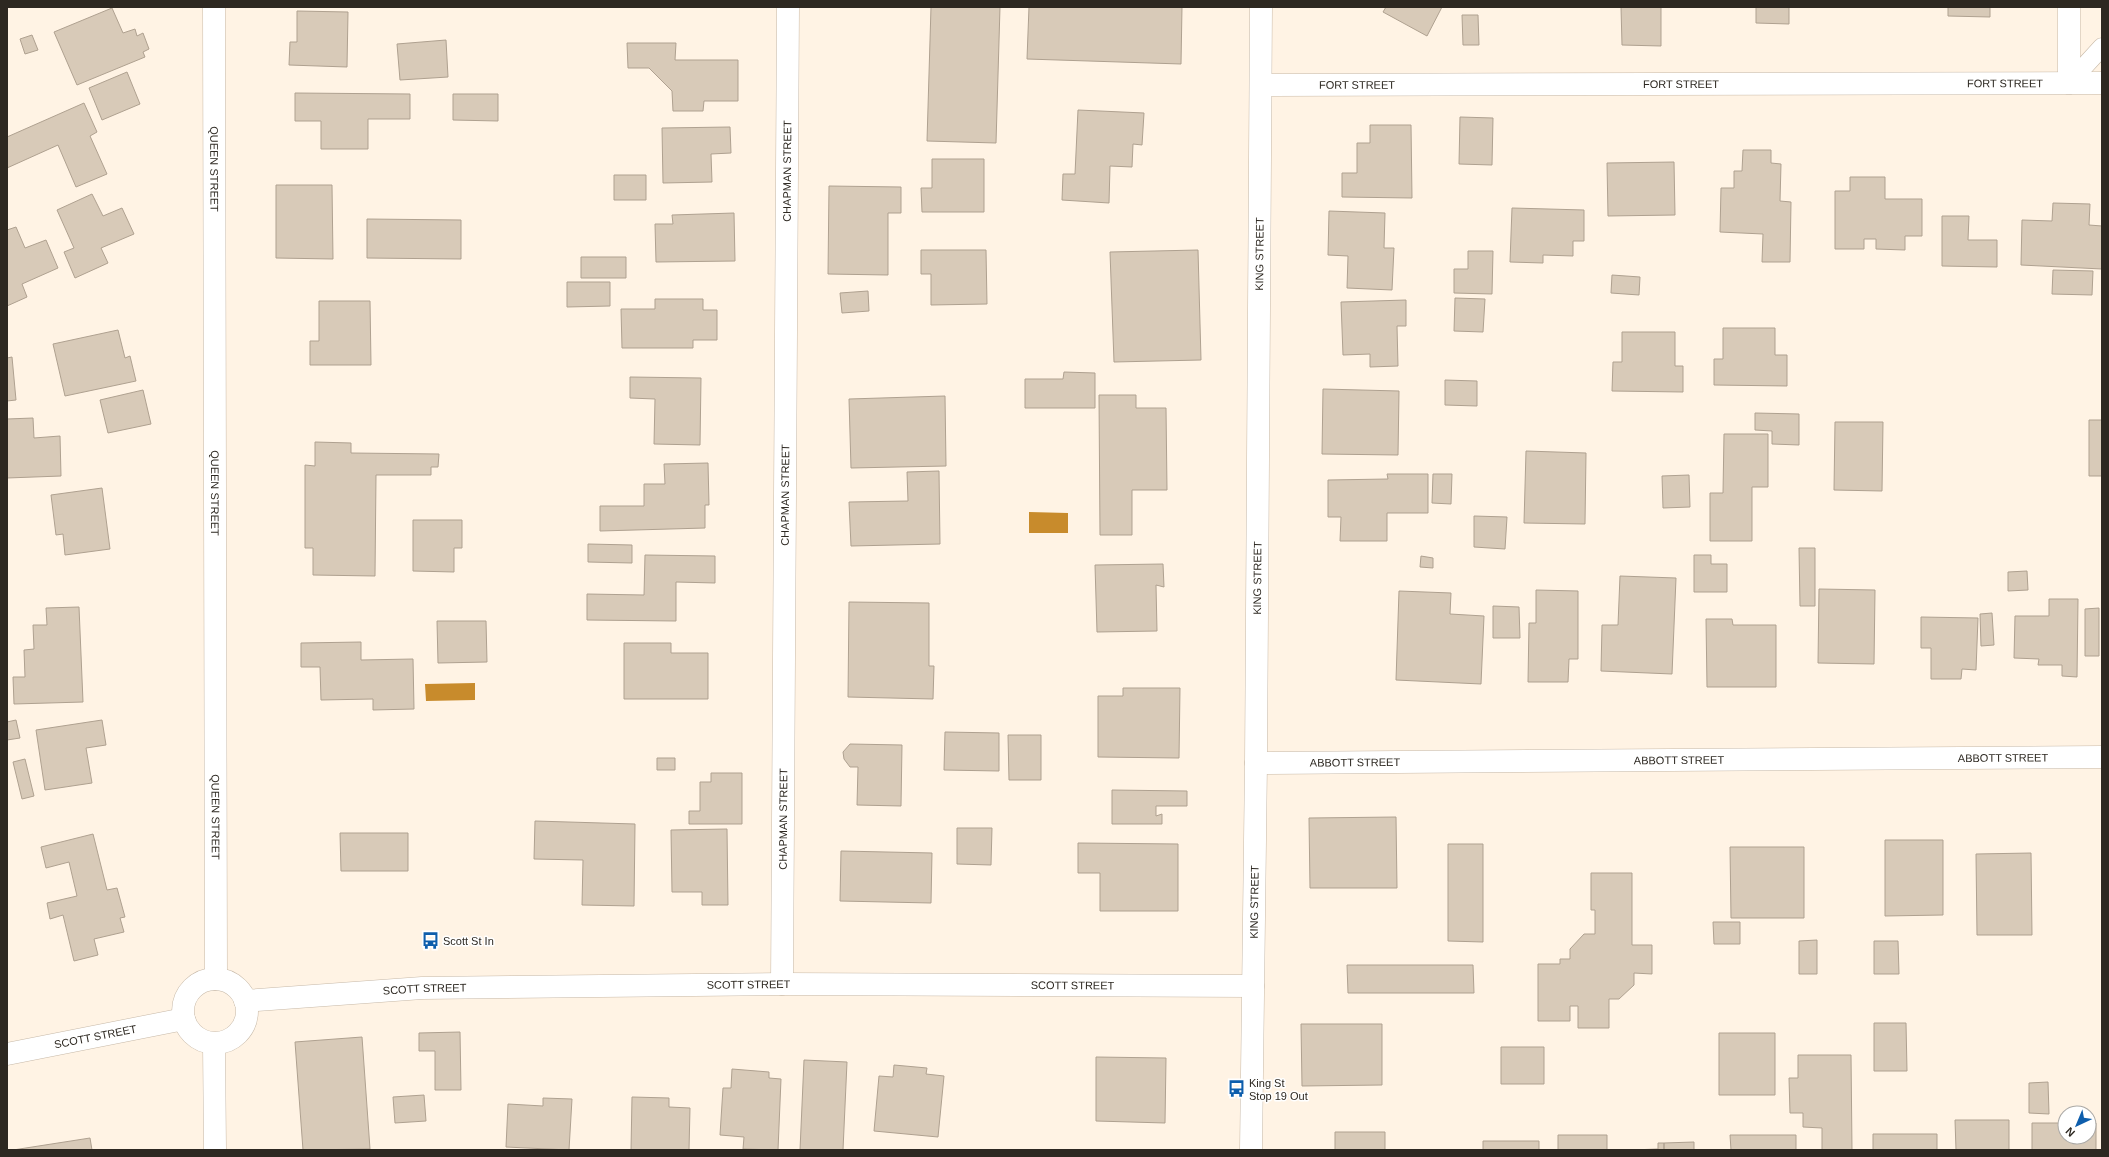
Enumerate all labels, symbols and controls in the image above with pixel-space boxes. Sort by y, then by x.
street label: FORT STREET [1967,77,2043,89]
street label: FORT STREET [1643,78,1719,90]
street label: FORT STREET [1319,79,1395,91]
street label: CHAPMAN STREET [781,120,793,222]
street label: QUEEN STREET [208,126,220,212]
street label: KING STREET [1253,217,1266,291]
street label: CHAPMAN STREET [779,444,791,546]
street label: QUEEN STREET [209,450,221,536]
street label: KING STREET [1251,541,1263,615]
street label: ABBOTT STREET [1958,751,2048,764]
street label: ABBOTT STREET [1634,754,1724,766]
street label: ABBOTT STREET [1310,756,1400,769]
street label: CHAPMAN STREET [777,768,789,870]
street label: QUEEN STREET [210,774,222,860]
street label: KING STREET [1248,865,1261,939]
bus stop icon: Scott St In [420,931,440,951]
place label: Scott St In [443,935,494,947]
street label: SCOTT STREET [707,978,791,991]
street label: SCOTT STREET [1031,979,1115,991]
street label: SCOTT STREET [382,982,467,997]
street label: SCOTT STREET [53,1022,138,1051]
place label: King St Stop 19 Out [1249,1077,1308,1102]
bus stop icon: King St Stop 19 Out [1226,1079,1246,1099]
north arrow [2057,1105,2097,1145]
text: N [2063,1125,2077,1139]

